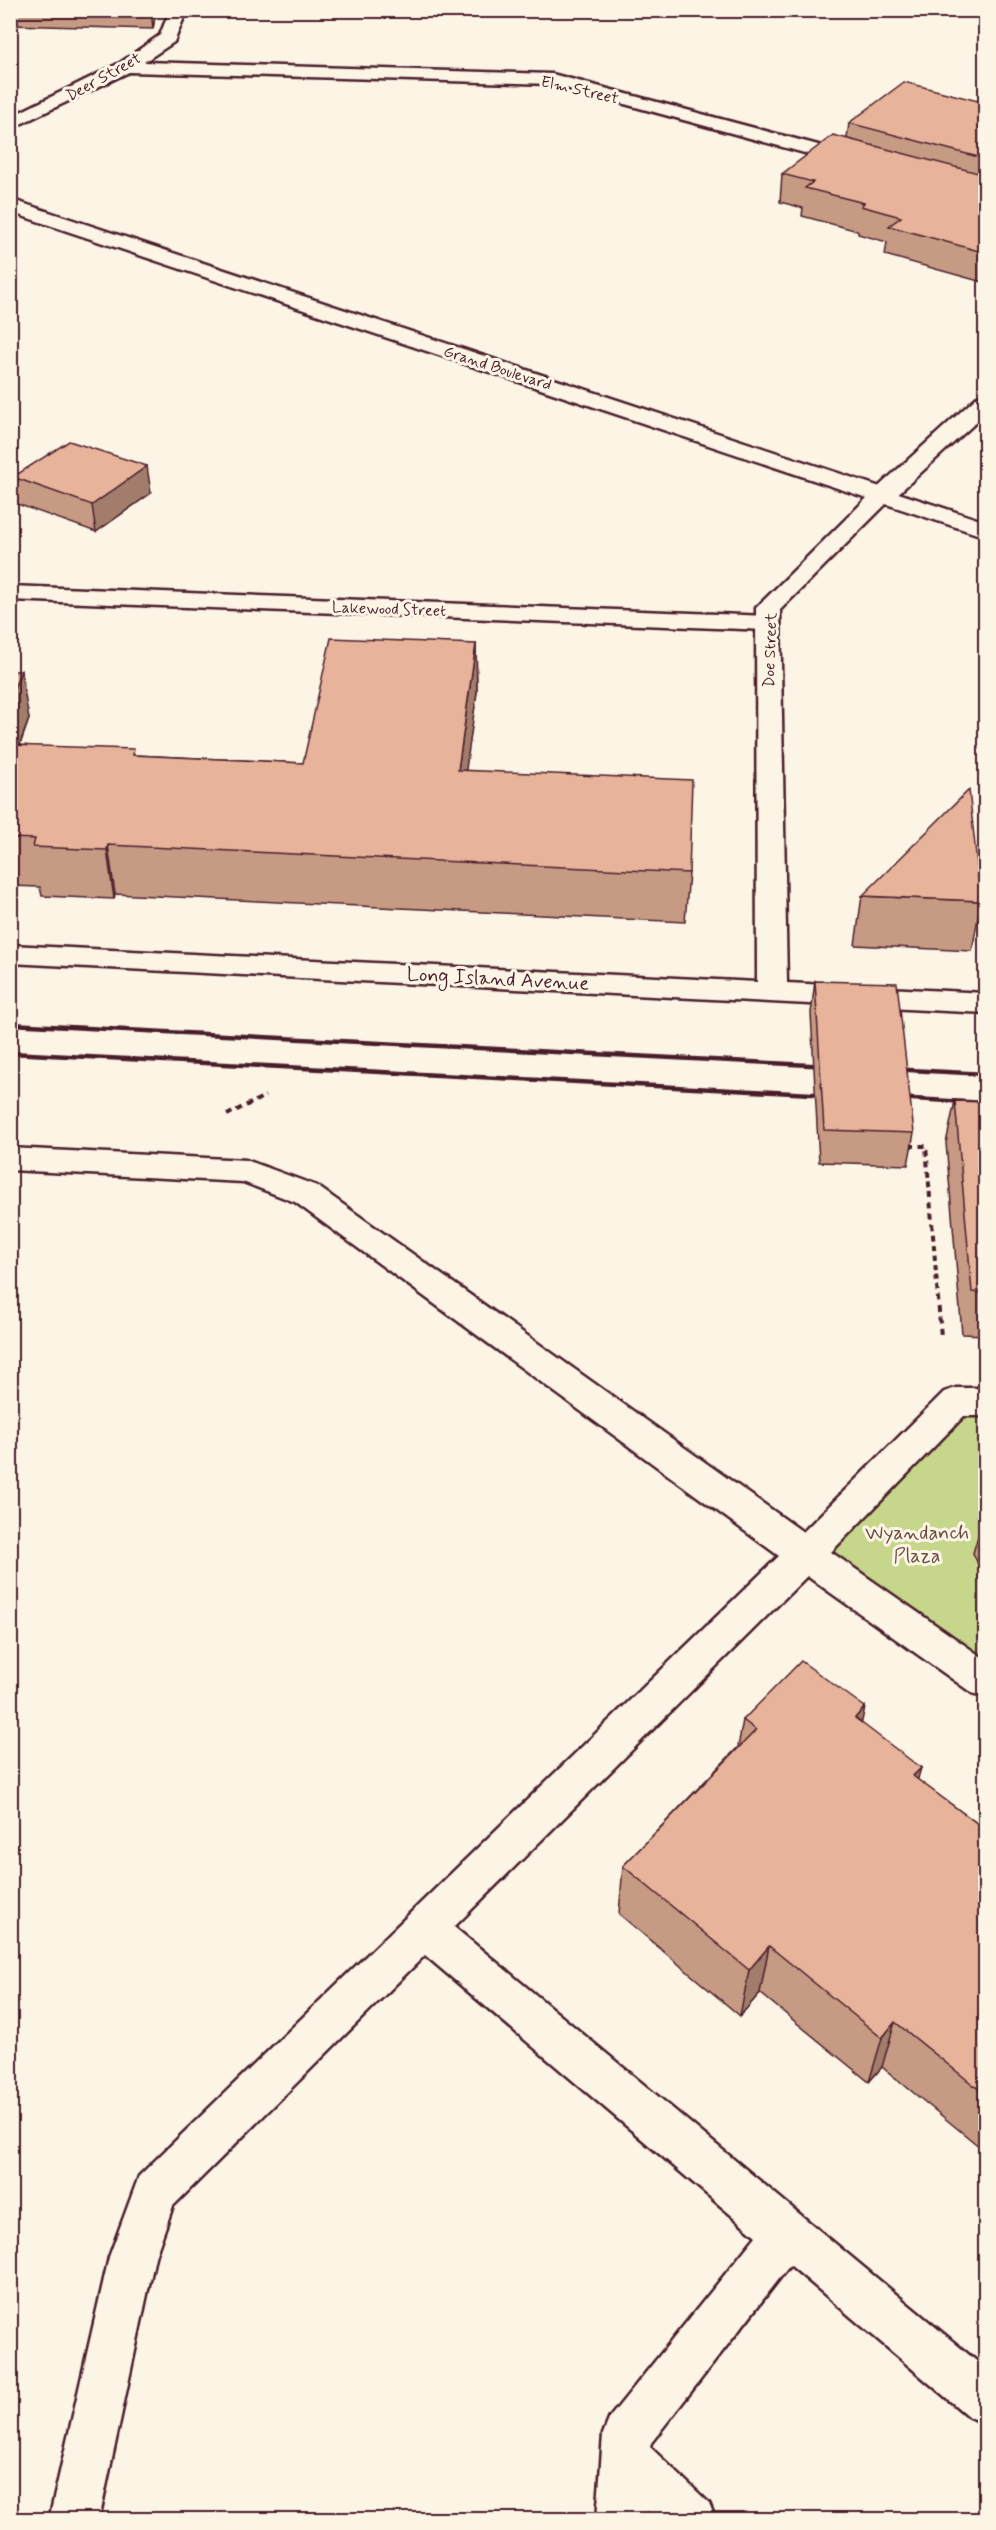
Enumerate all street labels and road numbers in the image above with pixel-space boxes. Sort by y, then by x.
street label: Deer Street [62,48,145,107]
street label: Elm Street [539,71,621,110]
street label: Grand Boulevard [441,341,554,396]
street label: Lakewood Street [331,597,446,622]
street label: Doe Street [759,612,782,688]
street label: Long Island Avenue [406,961,590,999]

